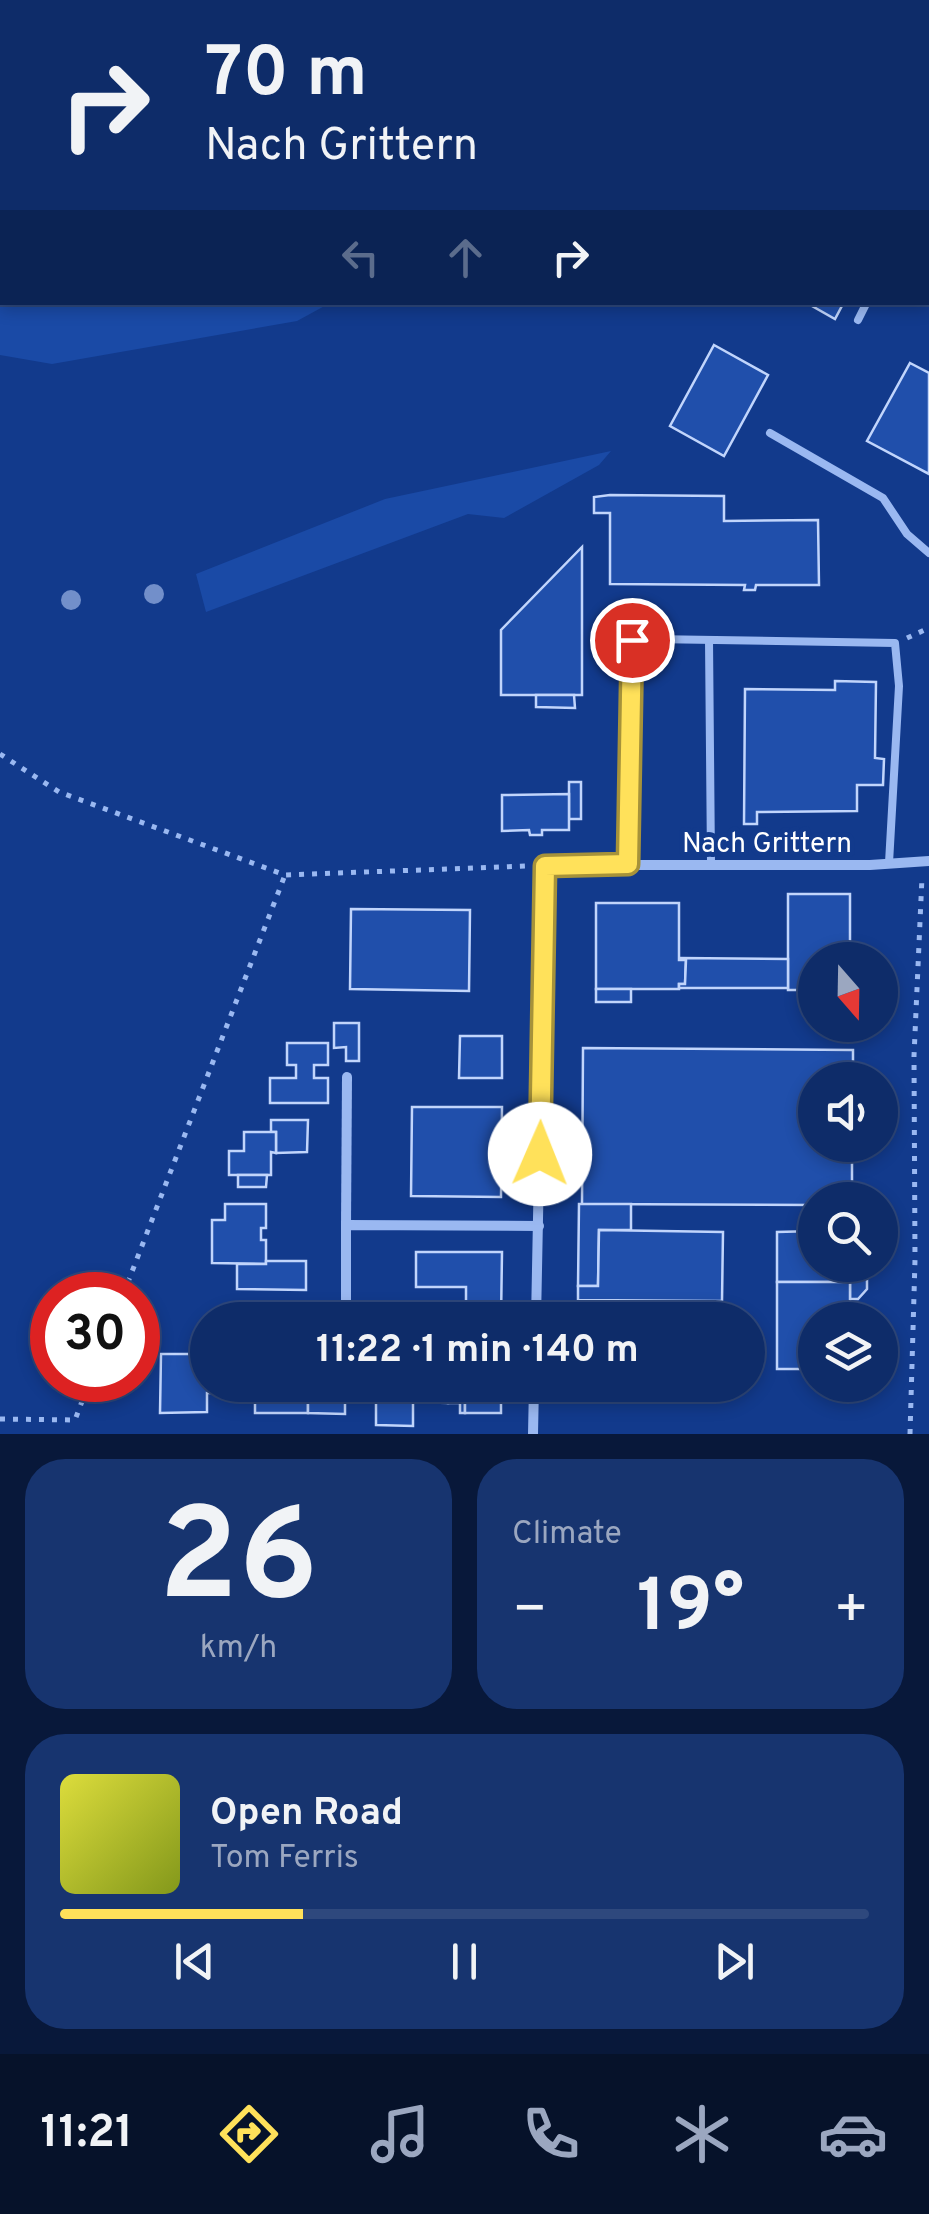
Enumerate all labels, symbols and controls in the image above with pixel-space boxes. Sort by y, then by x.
text: 70 m [205,32,368,121]
icon: right [40,40,170,170]
text: Nach Grittern [205,119,478,176]
icon: left [333,230,388,285]
icon: ahead [438,230,493,285]
icon: right [543,230,598,285]
pin [590,598,675,683]
icon: arrive [605,613,660,668]
street label: Nach Grittern [682,827,852,863]
north arrow [798,942,898,1042]
map controls [798,942,898,1402]
button: sound [798,1062,898,1162]
position arrow [488,1102,592,1206]
button: search [798,1182,898,1282]
speed limit sign: 30 [30,1272,160,1402]
button: layers [798,1302,898,1402]
text: 11:22 · 1 min · 140 m [316,1327,639,1376]
text: 26 [159,1481,318,1646]
text: Climate [512,1515,622,1555]
text: 19° [637,1563,744,1658]
text: − [512,1577,547,1647]
text: + [834,1577,869,1647]
text: km/h [200,1629,277,1669]
text: Open Road [210,1790,403,1839]
text: Tom Ferris [210,1839,359,1879]
icon: previous [167,1934,222,1989]
icon: pause [437,1934,492,1989]
icon: next [707,1934,762,1989]
icon: directions [214,2099,284,2169]
icon: music [365,2099,435,2169]
icon: phone [516,2099,586,2169]
icon: climate [667,2099,737,2169]
icon: car [818,2099,888,2169]
text: 11:21 [41,2106,133,2163]

